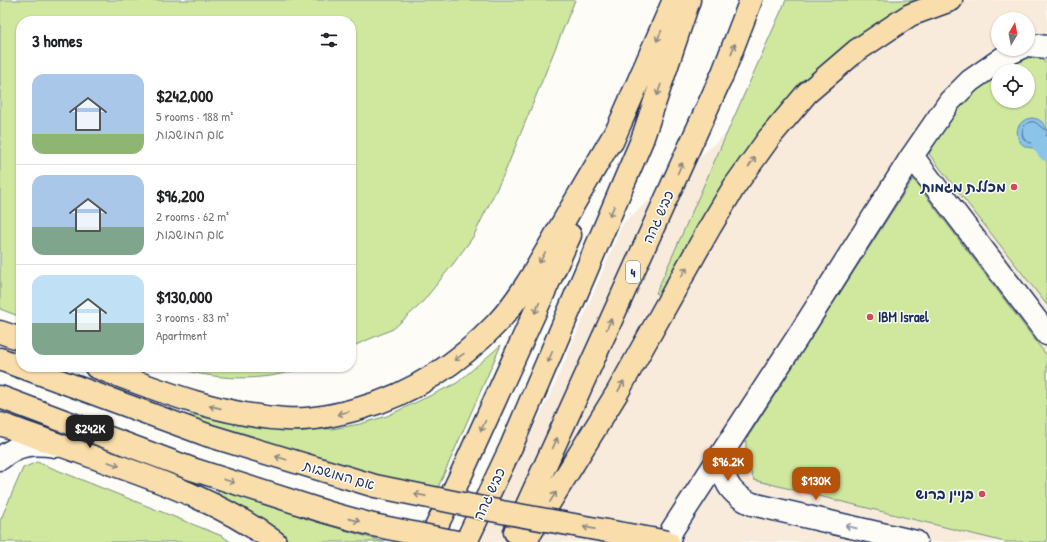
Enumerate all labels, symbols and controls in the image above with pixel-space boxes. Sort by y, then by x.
north arrow [991,12,1035,56]
map controls [991,12,1035,108]
text: 3 homes [32,29,82,52]
icon: filters [318,29,340,51]
one-way arrow [654,29,662,41]
one-way arrow [729,43,737,55]
button: locate [991,64,1035,108]
text: $242,000 [156,84,213,107]
one-way arrow [655,84,662,97]
icon: home [64,90,112,138]
text: 5 rooms · 188 m² [156,107,233,125]
text: אם המושבות [156,125,224,143]
one-way arrow [748,156,756,167]
one-way arrow [677,162,684,174]
place label: מכללת מגמות [919,177,1006,196]
marker: מכללת מגמות [1009,182,1019,192]
text: $96,200 [156,184,204,207]
street label: כביש גהה [637,187,678,246]
icon: home [64,191,112,239]
one-way arrow [608,205,616,217]
text: 2 rooms · 62 m² [156,207,229,225]
text: אם המושבות [156,225,224,243]
one-way arrow [538,252,546,264]
road number: 4 [626,261,640,283]
one-way arrow [681,267,689,279]
text: $130,000 [156,285,212,308]
icon: home [64,291,112,339]
one-way arrow [533,301,540,313]
place label: IBM Israel [878,307,929,326]
text: 3 rooms · 83 m² [156,308,229,326]
marker: IBM Israel [865,312,875,322]
one-way arrow [606,319,613,331]
text: Apartment [156,326,207,344]
one-way arrow [546,350,554,362]
one-way arrow [454,353,465,361]
one-way arrow [617,380,625,392]
one-way arrow [208,403,221,411]
one-way arrow [337,410,350,417]
pin: $242K [62,415,118,449]
text: $242K [75,419,105,437]
one-way arrow [479,420,486,432]
one-way arrow [552,437,559,449]
pin: $96.2K [695,448,761,482]
text: $96.2K [712,452,744,470]
one-way arrow [275,454,288,461]
street label: אם המושבות [300,455,378,494]
one-way arrow [108,461,120,469]
street label: כביש גהה [468,464,509,523]
pin: $130K [788,467,844,501]
text: $130K [801,471,831,489]
one-way arrow [223,478,236,485]
place label: בניין ברוש [916,484,974,503]
marker: בניין ברוש [977,489,987,499]
one-way arrow [414,491,427,499]
one-way arrow [549,492,557,503]
one-way arrow [347,517,360,524]
one-way arrow [845,522,858,530]
one-way arrow [583,524,596,532]

